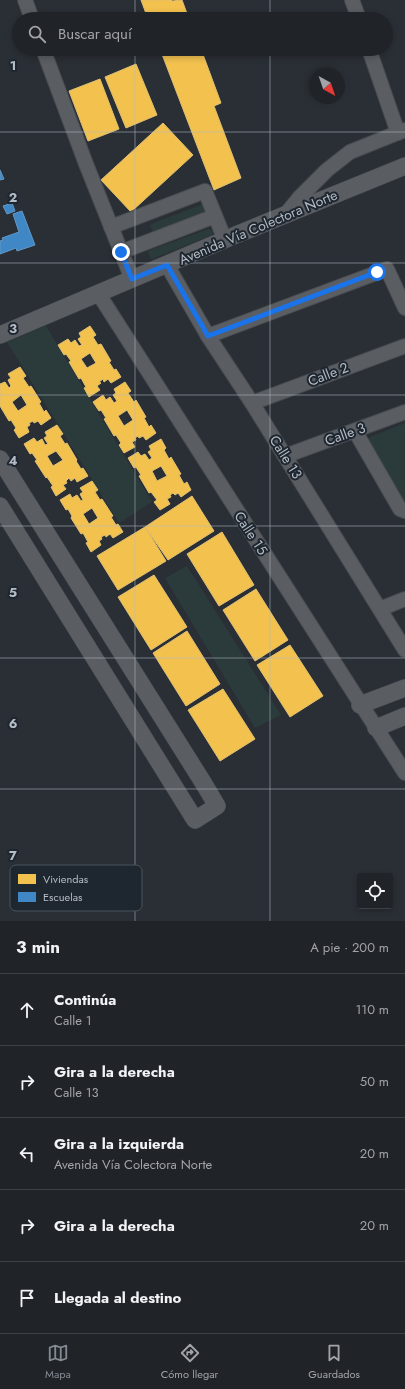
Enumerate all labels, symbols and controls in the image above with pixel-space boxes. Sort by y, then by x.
search box [12,12,393,56]
icon: search [26,23,48,45]
text: Buscar aquí [58,23,132,45]
text: 1 [10,56,16,75]
north arrow [309,68,345,104]
street label: Avenida Vía Colectora Norte [176,185,340,269]
text: 2 [9,188,17,207]
route end [112,243,130,261]
route start [368,263,386,281]
text: 3 [9,319,17,338]
street label: Calle 2 [305,357,351,391]
street label: Calle 3 [322,417,368,451]
street label: Calle 13 [265,431,307,483]
text: 4 [8,451,18,470]
street label: Calle 15 [229,507,273,559]
text: 5 [9,583,17,602]
text: 6 [9,714,18,733]
text: 7 [9,846,17,865]
legend [10,865,142,911]
text: Viviendas [43,871,89,887]
map controls [357,873,393,909]
button: locate [357,873,393,909]
text: Escuelas [43,889,83,905]
text: 3 min [16,935,60,959]
text: A pie · 200 m [310,938,389,957]
text: Continúa [54,989,116,1011]
icon: ahead [16,999,38,1021]
text: 110 m [355,1000,389,1019]
text: Calle 1 [54,1011,92,1030]
text: Gira a la derecha [54,1061,175,1083]
icon: right [16,1071,38,1093]
text: 50 m [360,1072,389,1091]
text: Calle 13 [54,1083,99,1102]
text: Gira a la izquierda [54,1133,184,1155]
icon: left [16,1143,38,1165]
text: 20 m [360,1144,389,1163]
text: Avenida Vía Colectora Norte [54,1155,212,1174]
icon: right [16,1215,38,1237]
text: Gira a la derecha [54,1215,175,1237]
text: 20 m [360,1216,389,1235]
icon: arrive [16,1287,38,1309]
text: Llegada al destino [54,1287,181,1309]
tab: Mapa [45,1342,71,1382]
tab: Cómo llegar [161,1342,218,1382]
tab: Guardados [308,1342,360,1382]

